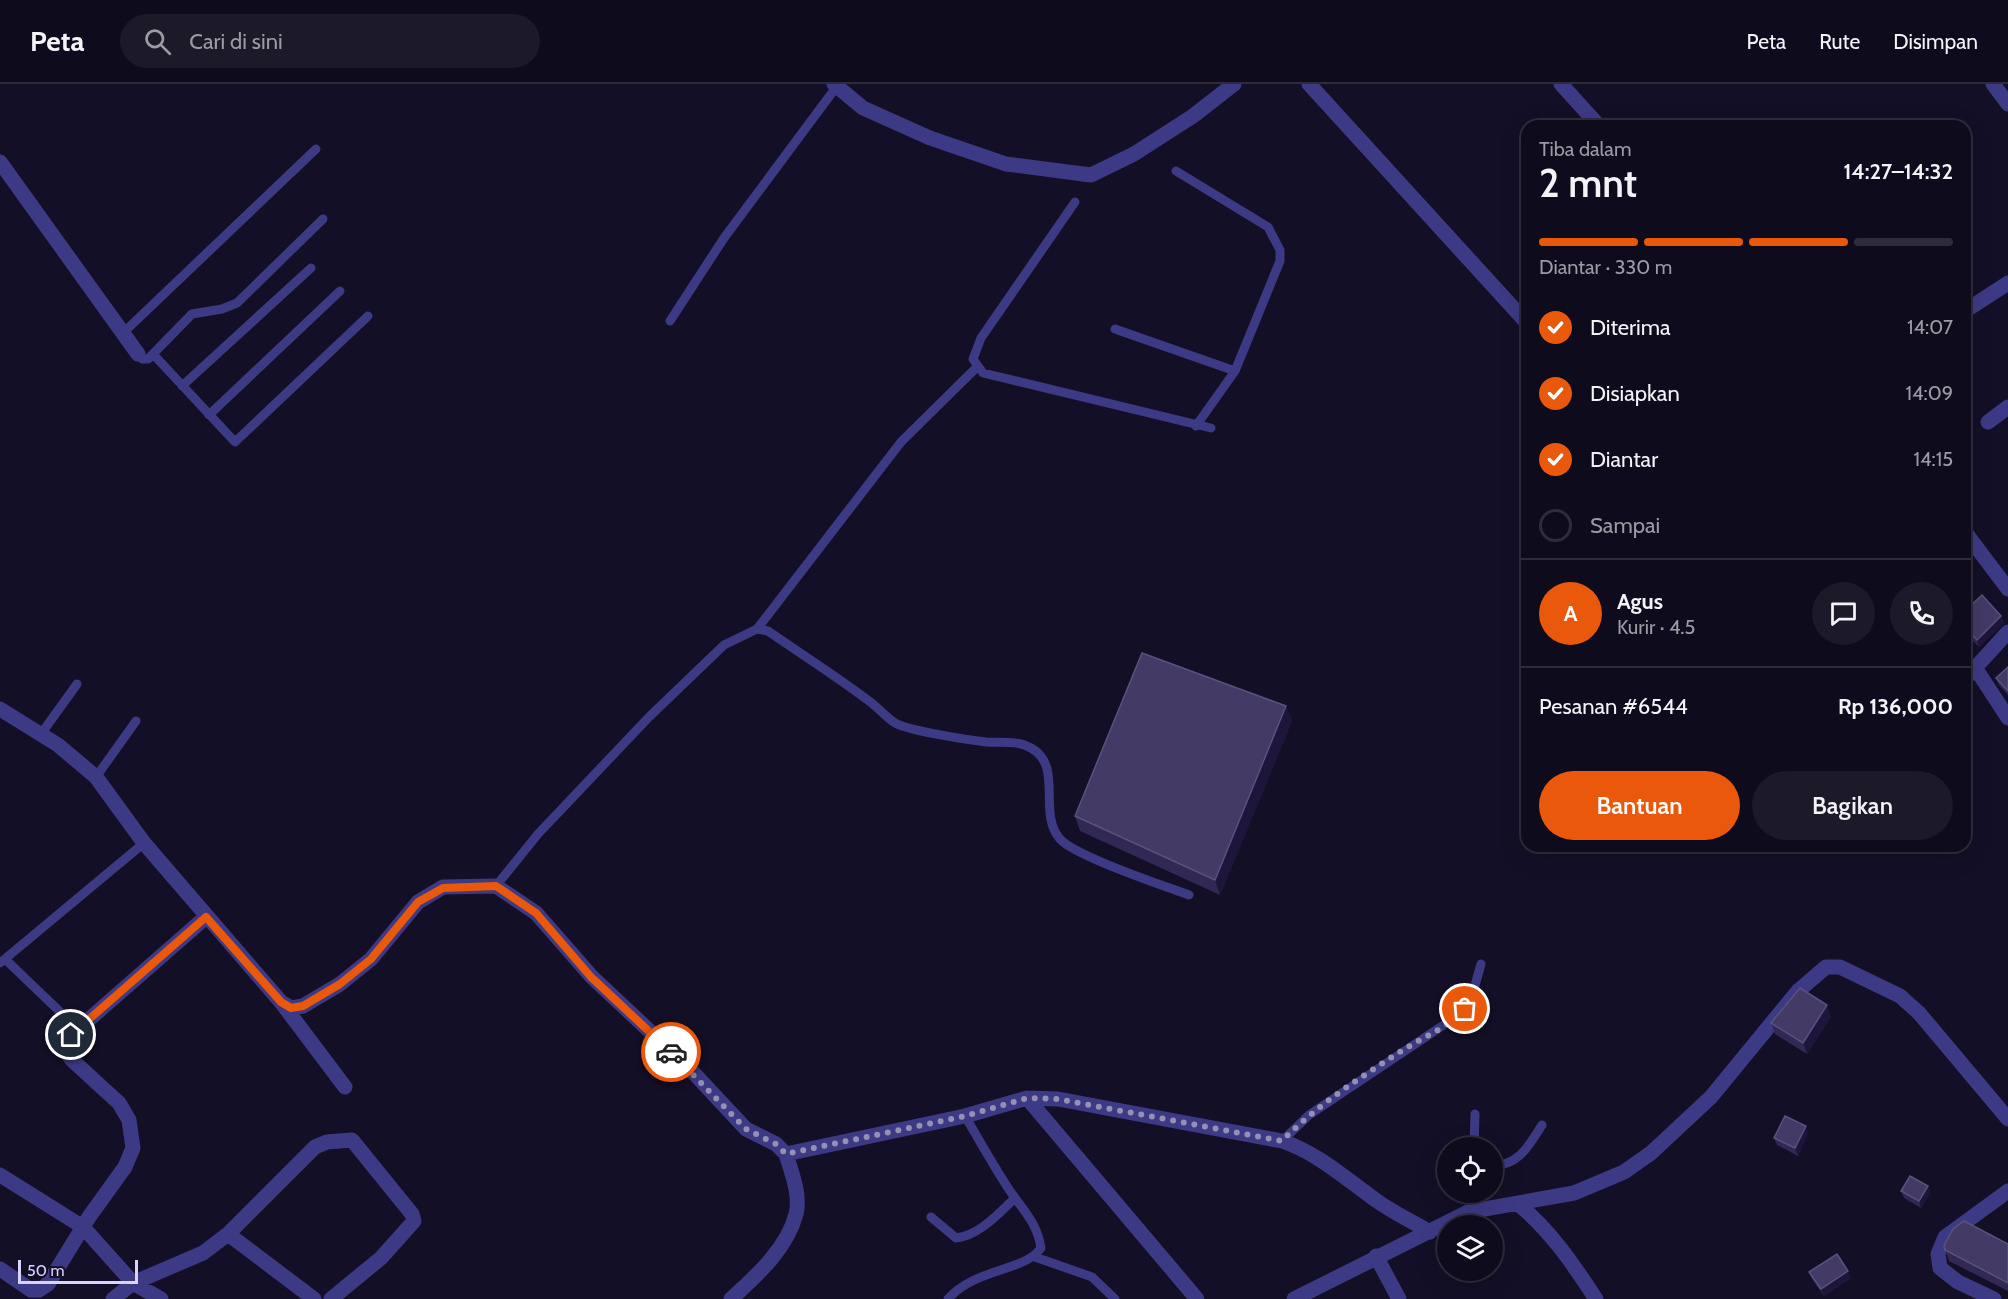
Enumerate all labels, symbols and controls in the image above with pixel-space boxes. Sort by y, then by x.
search box [120,14,540,68]
text: Peta [30,24,84,58]
icon: search [141,25,174,58]
text: Cari di sini [189,28,283,55]
text: Peta [1747,29,1786,54]
text: Rute [1819,29,1860,54]
text: Disimpan [1893,29,1978,54]
text: Tiba dalam [1539,137,1631,161]
text: 14:27–14:32 [1844,158,1953,185]
text: 2 mnt [1539,159,1637,207]
text: Diantar · 330 m [1539,255,1672,279]
icon: check [1539,311,1572,344]
text: Diterima [1590,314,1671,341]
text: 14:07 [1907,315,1953,339]
icon: check [1539,377,1572,410]
text: Disiapkan [1590,380,1680,407]
text: 14:09 [1905,381,1953,405]
icon: check [1539,443,1572,476]
text: Diantar [1590,446,1658,473]
text: 14:15 [1913,447,1953,471]
text: Sampai [1590,512,1660,539]
button: chat [1812,582,1875,645]
button: phone [1890,582,1953,645]
text: Agus [1617,588,1663,615]
text: A [1564,600,1577,627]
text: Kurir · 4.5 [1617,615,1695,639]
text: Pesanan #6544 [1539,693,1688,720]
text: Rp 136,000 [1838,693,1953,720]
button: Bantuan [1539,771,1740,840]
button: Bagikan [1752,771,1953,840]
pin [1439,983,1490,1034]
icon: bag [1448,992,1481,1025]
pin [45,1009,96,1060]
icon: home [54,1018,87,1051]
courier [641,1022,701,1082]
icon: car [655,1036,688,1069]
map controls [1437,1137,1503,1281]
button: locate [1437,1137,1503,1203]
button: layers [1437,1215,1503,1281]
scale bar [18,1257,138,1284]
text: 50 m [27,1261,64,1280]

